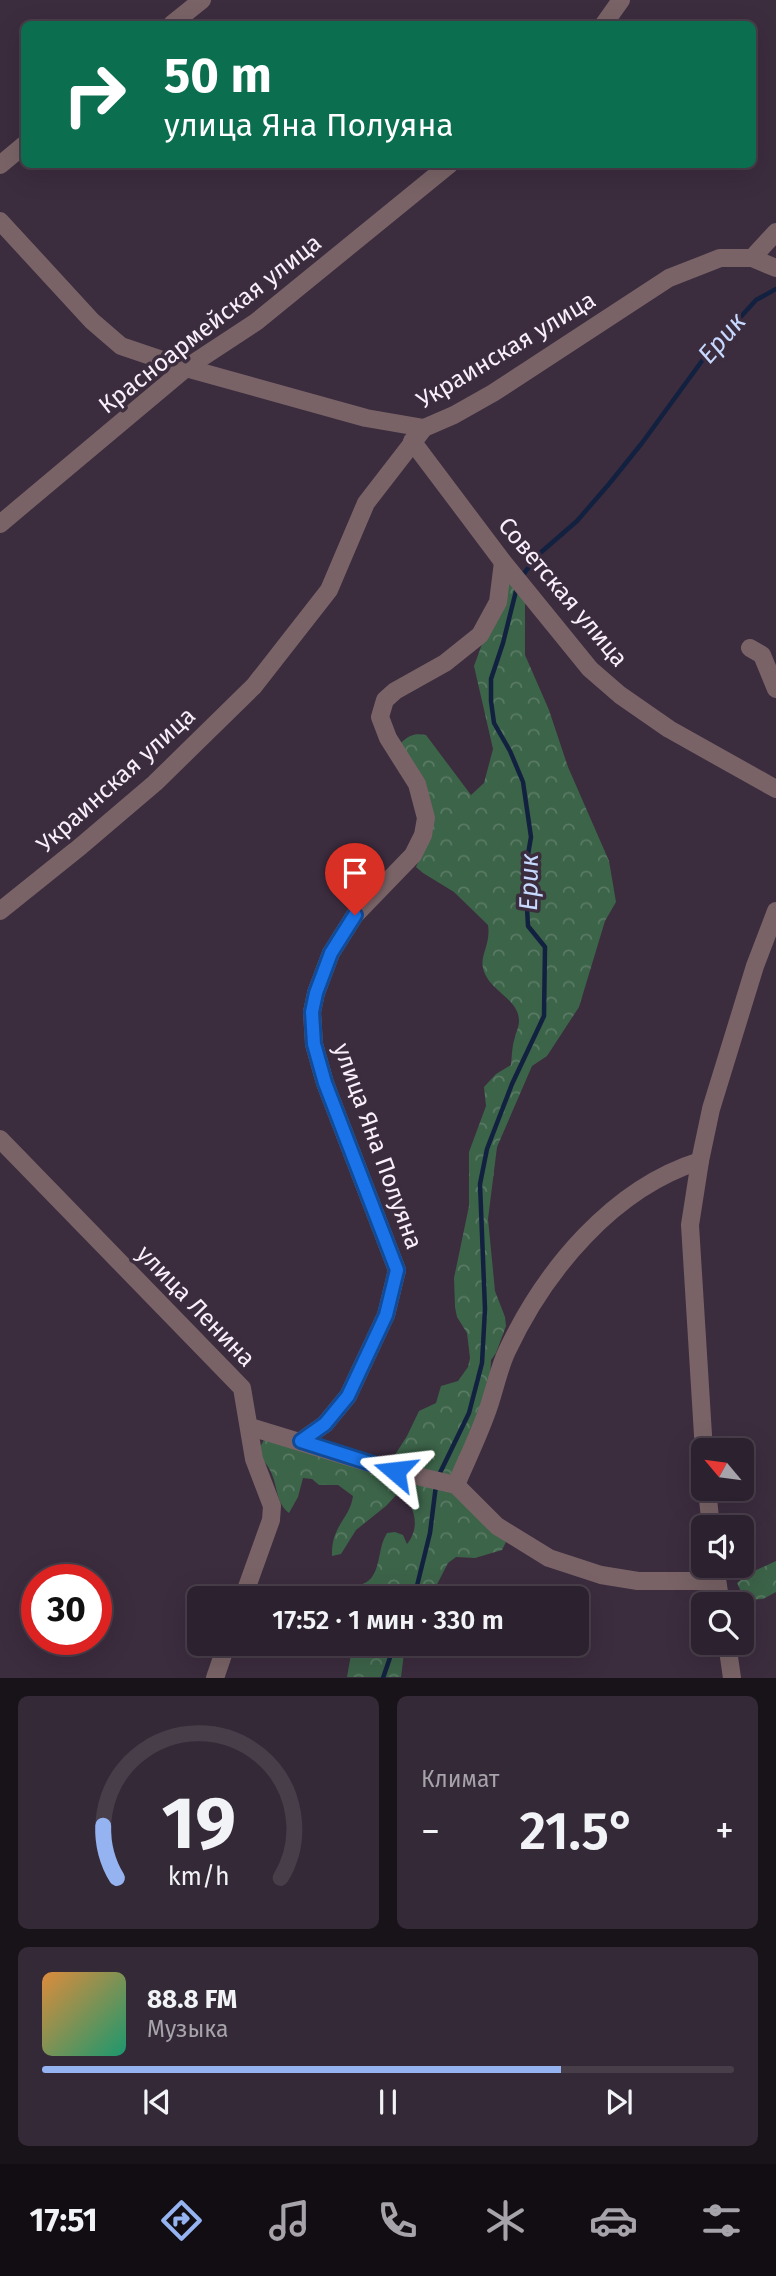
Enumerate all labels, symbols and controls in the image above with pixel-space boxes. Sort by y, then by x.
text: 50 m [164,46,272,105]
icon: right [49,49,140,140]
text: улица Яна Полуяна [164,106,454,144]
street label: Красноармейская улица [93,228,327,420]
street label: Украинская улица [412,286,600,414]
water label: Ерик [691,306,753,370]
street label: Советская улица [492,512,634,672]
street label: Украинская улица [31,702,201,858]
pin [325,843,385,915]
water label: Ерик [513,853,545,911]
icon: arrive [336,854,374,892]
street label: улица Яна Полуяна [328,1039,428,1253]
street label: улица Ленина [131,1239,261,1373]
position arrow [358,1434,432,1508]
north arrow [691,1438,754,1502]
map controls [691,1438,754,1655]
button: sound [691,1515,754,1578]
speed limit sign: 30 [21,1564,112,1655]
button: search [691,1592,754,1655]
text: 17:52 · 1 мин · 330 m [272,1605,504,1636]
text: Климат [421,1765,499,1793]
text: 19 [161,1781,236,1868]
text: 21.5° [519,1800,636,1863]
text: − [421,1808,440,1854]
text: + [715,1808,734,1854]
text: km/h [168,1862,229,1892]
text: 88.8 FM [147,1984,237,2015]
text: Музыка [147,2015,228,2043]
icon: previous [138,2083,176,2121]
icon: pause [369,2083,407,2121]
icon: next [600,2083,638,2121]
icon: directions [157,2196,206,2245]
icon: music [265,2196,314,2245]
icon: phone [373,2196,422,2245]
icon: climate [481,2196,530,2245]
icon: car [589,2196,638,2245]
icon: filters [697,2196,746,2245]
text: 17:51 [30,2201,98,2239]

